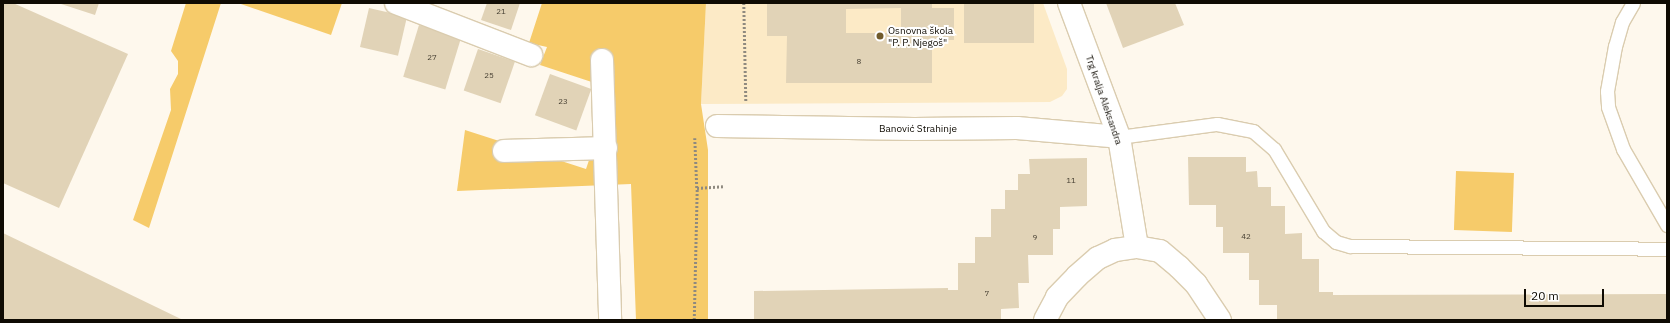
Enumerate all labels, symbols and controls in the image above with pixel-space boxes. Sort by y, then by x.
house number: 21 [496,7,506,17]
place label: Osnovna škola "P. P. Njegoš" [888,24,953,48]
marker: Osnovna škola "P. P. Njegoš" [875,31,885,41]
house number: 27 [427,53,437,63]
street label: Trg kralja Aleksandra [1083,54,1125,146]
house number: 8 [857,57,861,67]
house number: 25 [484,71,494,81]
house number: 23 [558,97,568,107]
street label: Banović Strahinje [879,123,957,135]
house number: 11 [1066,176,1076,186]
house number: 42 [1241,232,1251,242]
house number: 9 [1033,233,1037,243]
scale bar [1526,281,1606,307]
text: 20 m [1531,288,1559,303]
house number: 7 [985,289,989,299]

